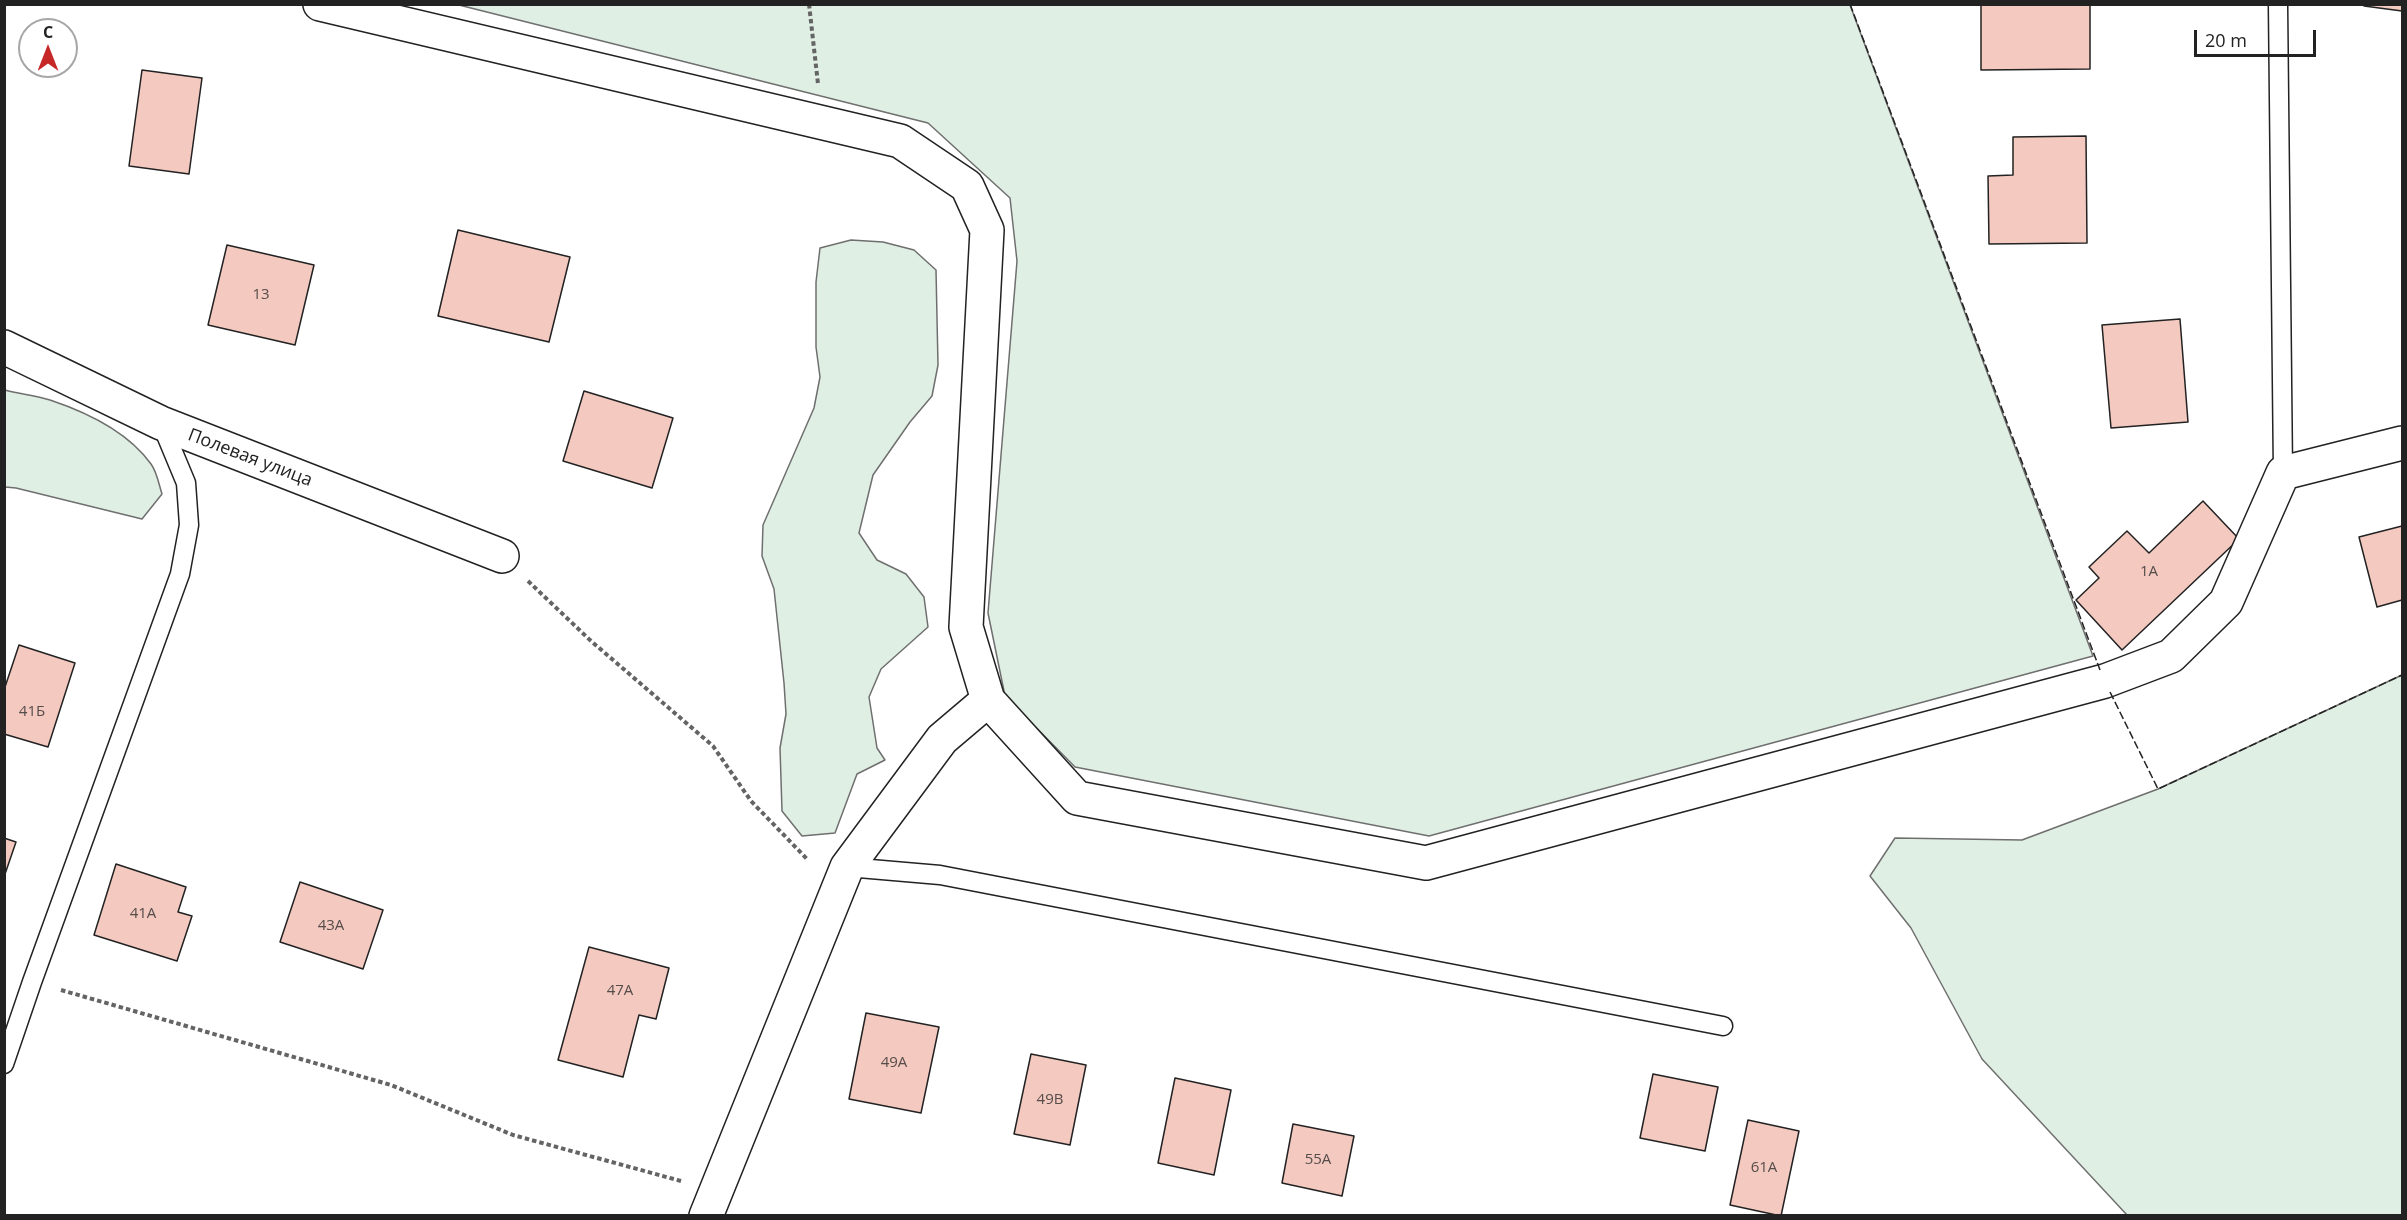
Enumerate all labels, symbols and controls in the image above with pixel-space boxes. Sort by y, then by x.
north arrow [18,18,78,78]
scale bar [2197,18,2318,56]
text: С [43,21,53,43]
text: 20 m [2205,28,2247,52]
house number: 13 [252,286,270,304]
street label: Полевая улица [185,424,315,492]
house number: 1А [2140,563,2158,581]
house number: 41Б [19,703,45,721]
house number: 41А [130,905,156,923]
house number: 43А [318,917,344,935]
house number: 47А [607,982,633,1000]
house number: 49А [881,1054,907,1072]
house number: 49В [1037,1091,1063,1109]
house number: 55А [1305,1151,1331,1169]
house number: 61А [1751,1159,1777,1177]

